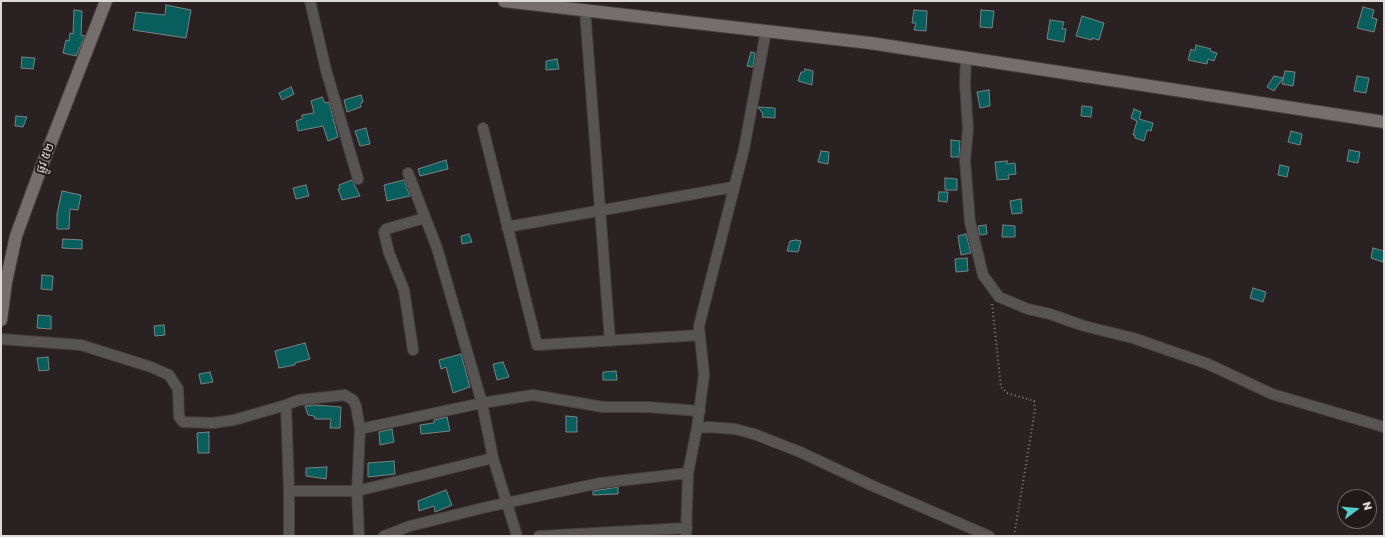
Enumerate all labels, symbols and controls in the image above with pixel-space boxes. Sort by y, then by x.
street label: ផ្លូវ ៥២ [33,141,57,175]
north arrow [1337,489,1377,529]
text: N [1361,500,1375,512]

